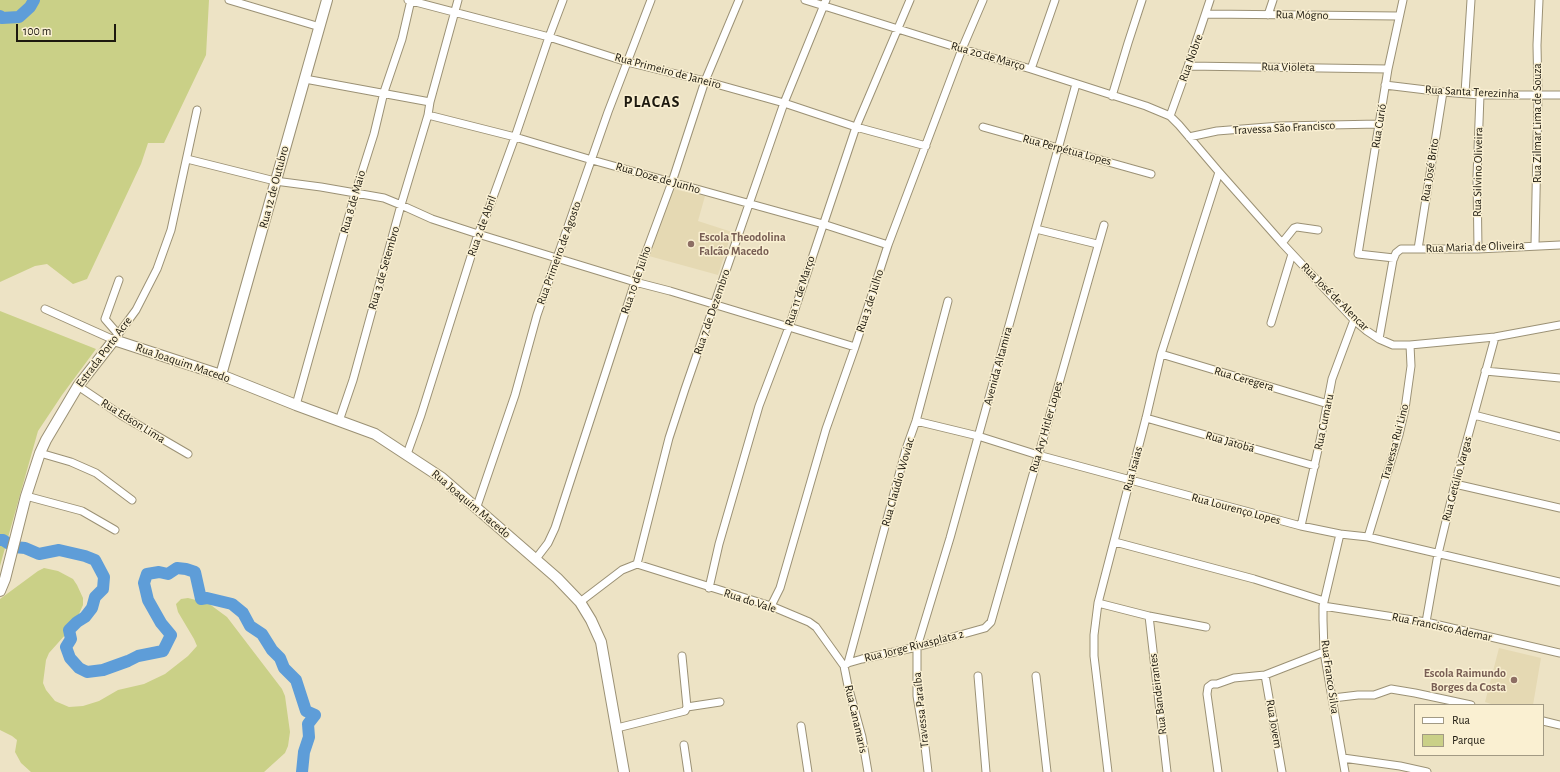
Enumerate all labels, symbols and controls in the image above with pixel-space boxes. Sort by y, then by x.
street label: Rua Mógno [1275,7,1329,23]
scale bar [18,16,118,42]
text: 100 m [23,25,51,37]
street label: Rua Nobre [1176,32,1206,84]
street label: Rua 20 de Março [949,39,1027,73]
street label: Rua Primeiro de Janeiro [613,50,723,92]
street label: Rua Violeta [1261,59,1315,75]
street label: Rua Zilmar Lima de Souza [1530,63,1544,183]
street label: Rua Santa Terezinha [1425,82,1519,102]
district label: PLACAS [624,92,680,112]
street label: Rua Curió [1368,103,1390,149]
street label: Travessa São Francisco [1232,118,1336,138]
street label: Rua Silvino Oliveira [1470,127,1486,217]
street label: Rua Perpétua Lopes [1021,131,1113,169]
street label: Rua José Brito [1418,137,1442,203]
street label: Rua 12 de Outubro [256,144,292,230]
street label: Rua Doze de Junho [614,159,702,197]
street label: Rua 8 de Maio [337,169,369,235]
street label: Rua 2 de Abril [464,193,500,259]
street label: Rua Primeiro de Agosto [534,199,584,307]
street label: Rua 3 de Setembro [365,225,403,311]
place label: Escola Theodolina Falcão Macedo [699,230,786,258]
street label: Rua Maria de Oliveira [1425,238,1525,256]
marker: Escola Theodolina Falcão Macedo [686,239,696,249]
street label: Rua 10 de Julho [618,244,654,316]
street label: Rua 11 de Março [782,254,818,328]
street label: Rua José de Alencar [1298,260,1372,334]
street label: Rua 7 de Dezembro [691,267,733,357]
street label: Rua 3 de Julho [853,268,887,334]
street label: Estrada Porto Acre [73,314,135,390]
street label: Avenida Altamira [981,325,1015,407]
street label: Rua Joaquim Macedo [134,340,232,386]
street label: Rua Ceregera [1212,364,1276,394]
street label: Rua Ary Hitler Lopes [1026,380,1066,474]
street label: Rua Cumaru [1311,393,1337,451]
street label: Rua Edson Lima [98,396,168,446]
street label: Travessa Rui Lino [1378,402,1412,482]
street label: Rua Jatobá [1204,428,1256,456]
street label: Rua Getúlio Vargas [1439,435,1475,523]
street label: Rua Claúdio Woviac [878,436,918,528]
street label: Rua Isaias [1120,445,1146,493]
street label: Rua Joaquim Macedo [429,467,513,541]
street label: Rua Lourenço Lopes [1190,490,1282,528]
street label: Rua do Vale [722,586,778,616]
street label: Rua Francisco Ademar [1391,609,1493,645]
street label: Rua Jorge Rivasplata 2 [863,627,965,665]
street label: Rua Franco Silva [1318,639,1342,715]
street label: Rua Bandeirantes [1146,653,1170,735]
place label: Escola Raimundo Borges da Costa [1424,666,1506,694]
street label: Travessa Paraíba [910,671,932,749]
marker: Escola Raimundo Borges da Costa [1509,675,1519,685]
street label: Rua Canamaris [841,683,871,755]
street label: Rua Jovem [1263,698,1285,750]
legend [1414,704,1544,756]
text: Rua [1452,714,1470,726]
text: Parque [1452,734,1485,746]

